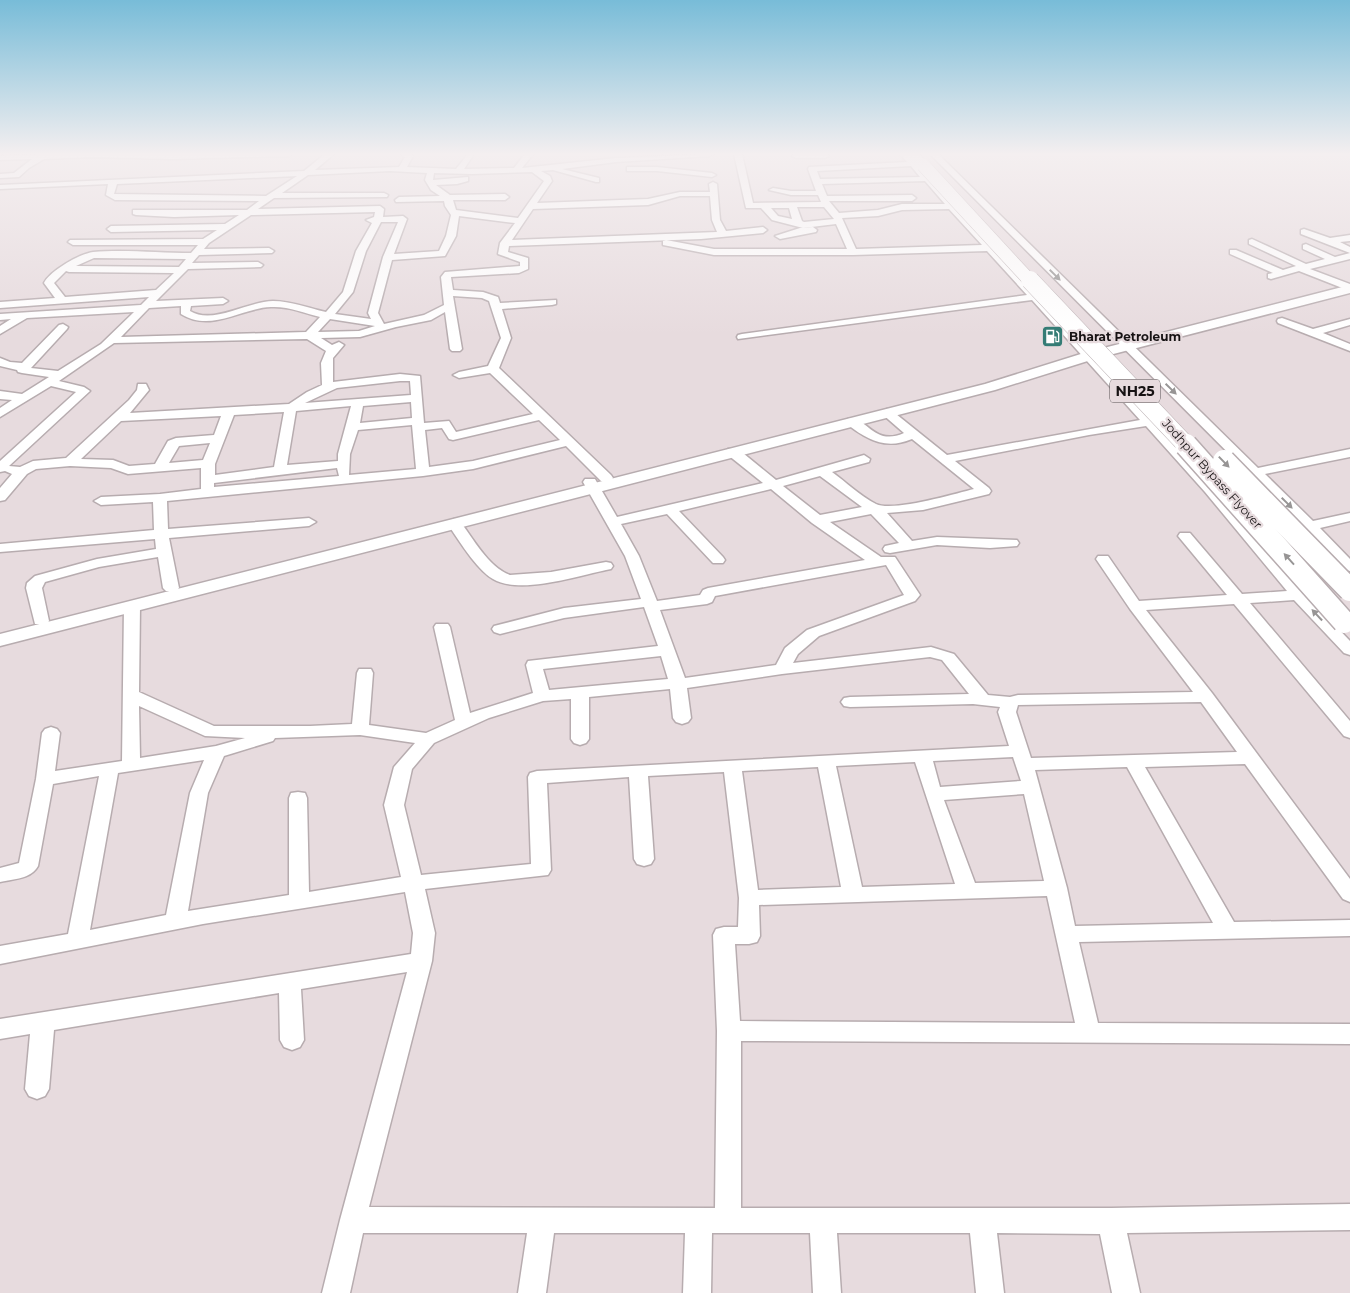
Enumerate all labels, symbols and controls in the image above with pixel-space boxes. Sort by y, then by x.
one-way arrow [1049,269,1061,281]
fuel station icon: Bharat Petroleum [1041,325,1065,349]
place label: Bharat Petroleum [1069,329,1181,344]
road number: NH25 [1110,380,1160,402]
one-way arrow [1165,383,1177,395]
street label: Jodhpur Bypass Flyover [1159,415,1266,532]
one-way arrow [1218,456,1230,468]
one-way arrow [1281,497,1293,509]
one-way arrow [1283,553,1295,565]
one-way arrow [1311,609,1323,621]

